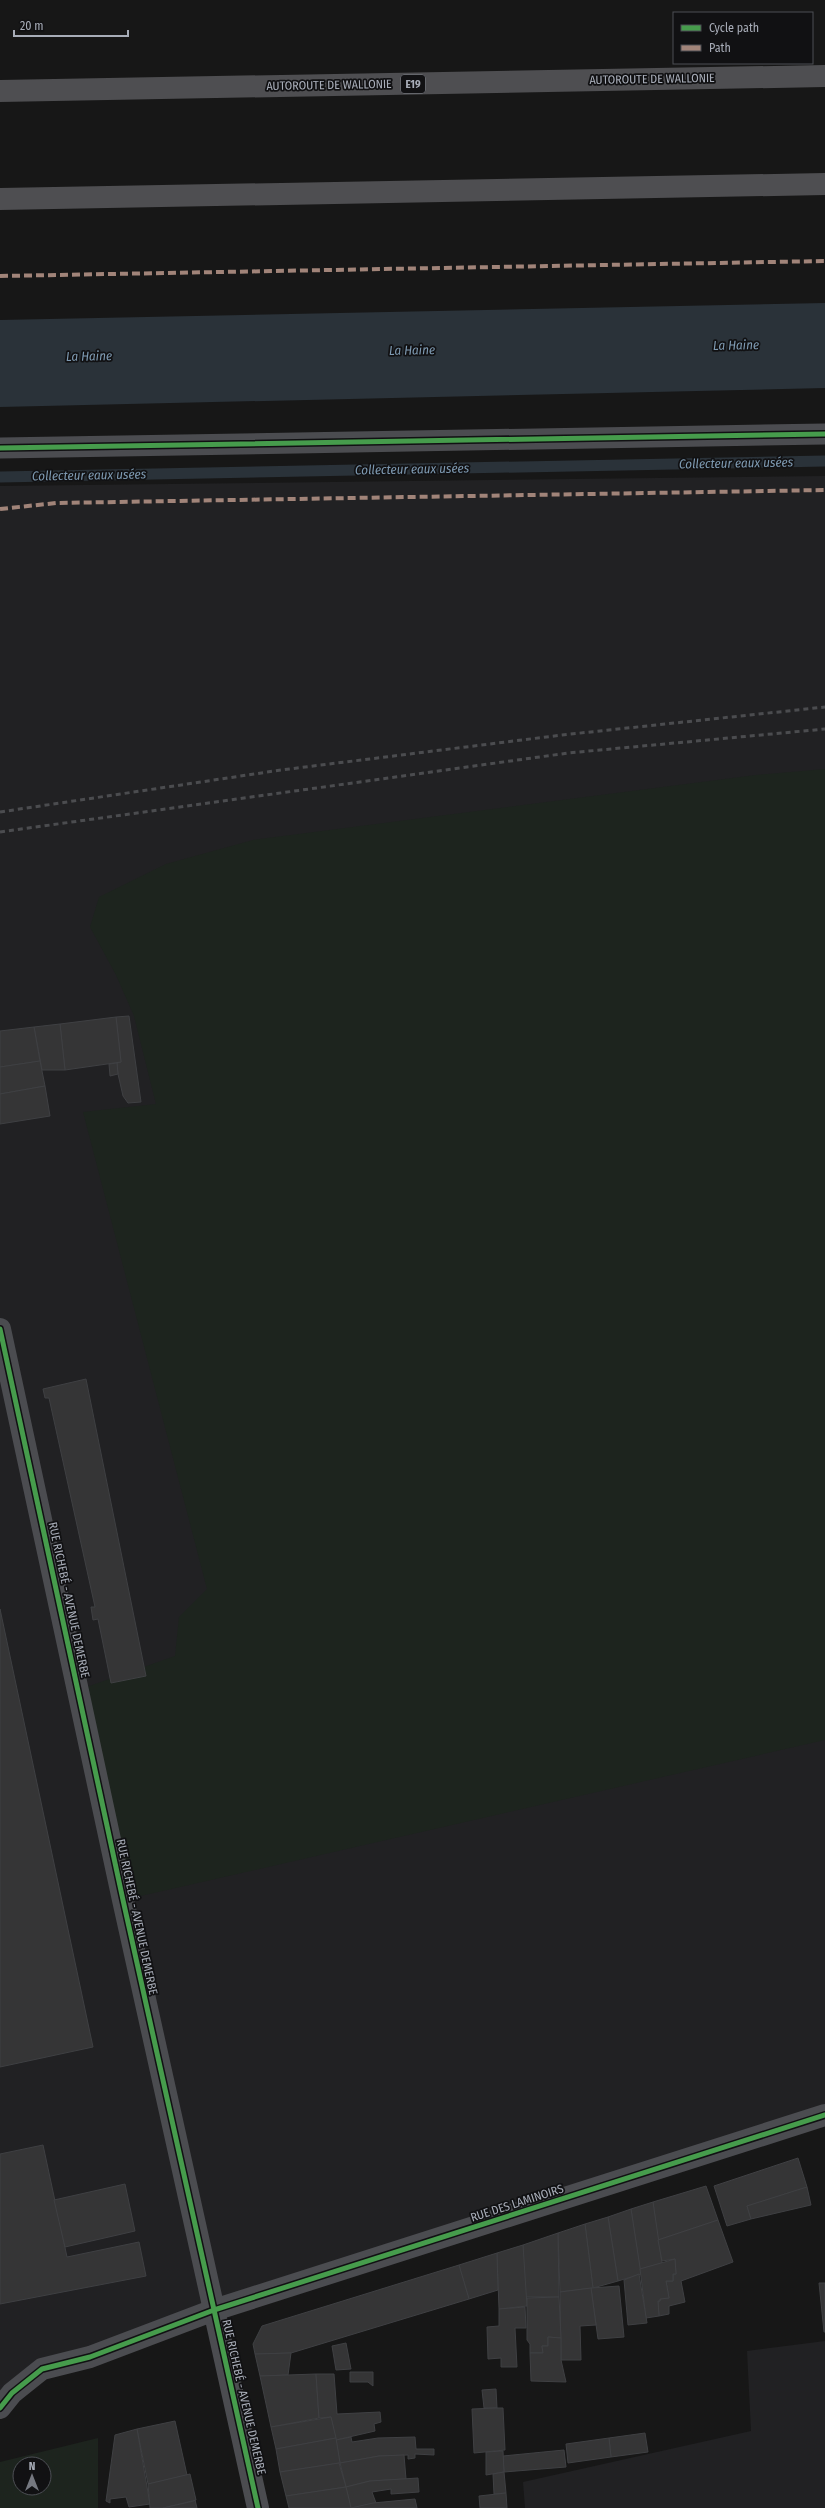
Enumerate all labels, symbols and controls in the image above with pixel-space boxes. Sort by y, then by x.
scale bar [14,12,128,38]
legend [673,12,813,64]
text: 20 m [20,19,44,33]
text: Cycle path [709,21,759,35]
text: Path [709,41,731,55]
street label: AUTOROUTE DE WALLONIE [589,71,715,87]
road number: E19 [401,75,425,93]
street label: AUTOROUTE DE WALLONIE [266,77,392,93]
water label: La Haine [713,337,759,353]
water label: La Haine [389,342,435,358]
water label: La Haine [66,348,112,364]
water label: Collecteur eaux usées [679,454,794,471]
water label: Collecteur eaux usées [355,460,470,477]
water label: Collecteur eaux usées [32,466,147,483]
street label: RUE RICHEBÉ - AVENUE DEMERBE [46,1521,93,1680]
street label: RUE RICHEBÉ - AVENUE DEMERBE [114,1838,161,1997]
street label: RUE DES LAMINOIRS [469,2181,565,2225]
street label: RUE RICHEBÉ - AVENUE DEMERBE [219,2318,270,2476]
north arrow [12,2456,52,2496]
text: N [29,2460,35,2473]

